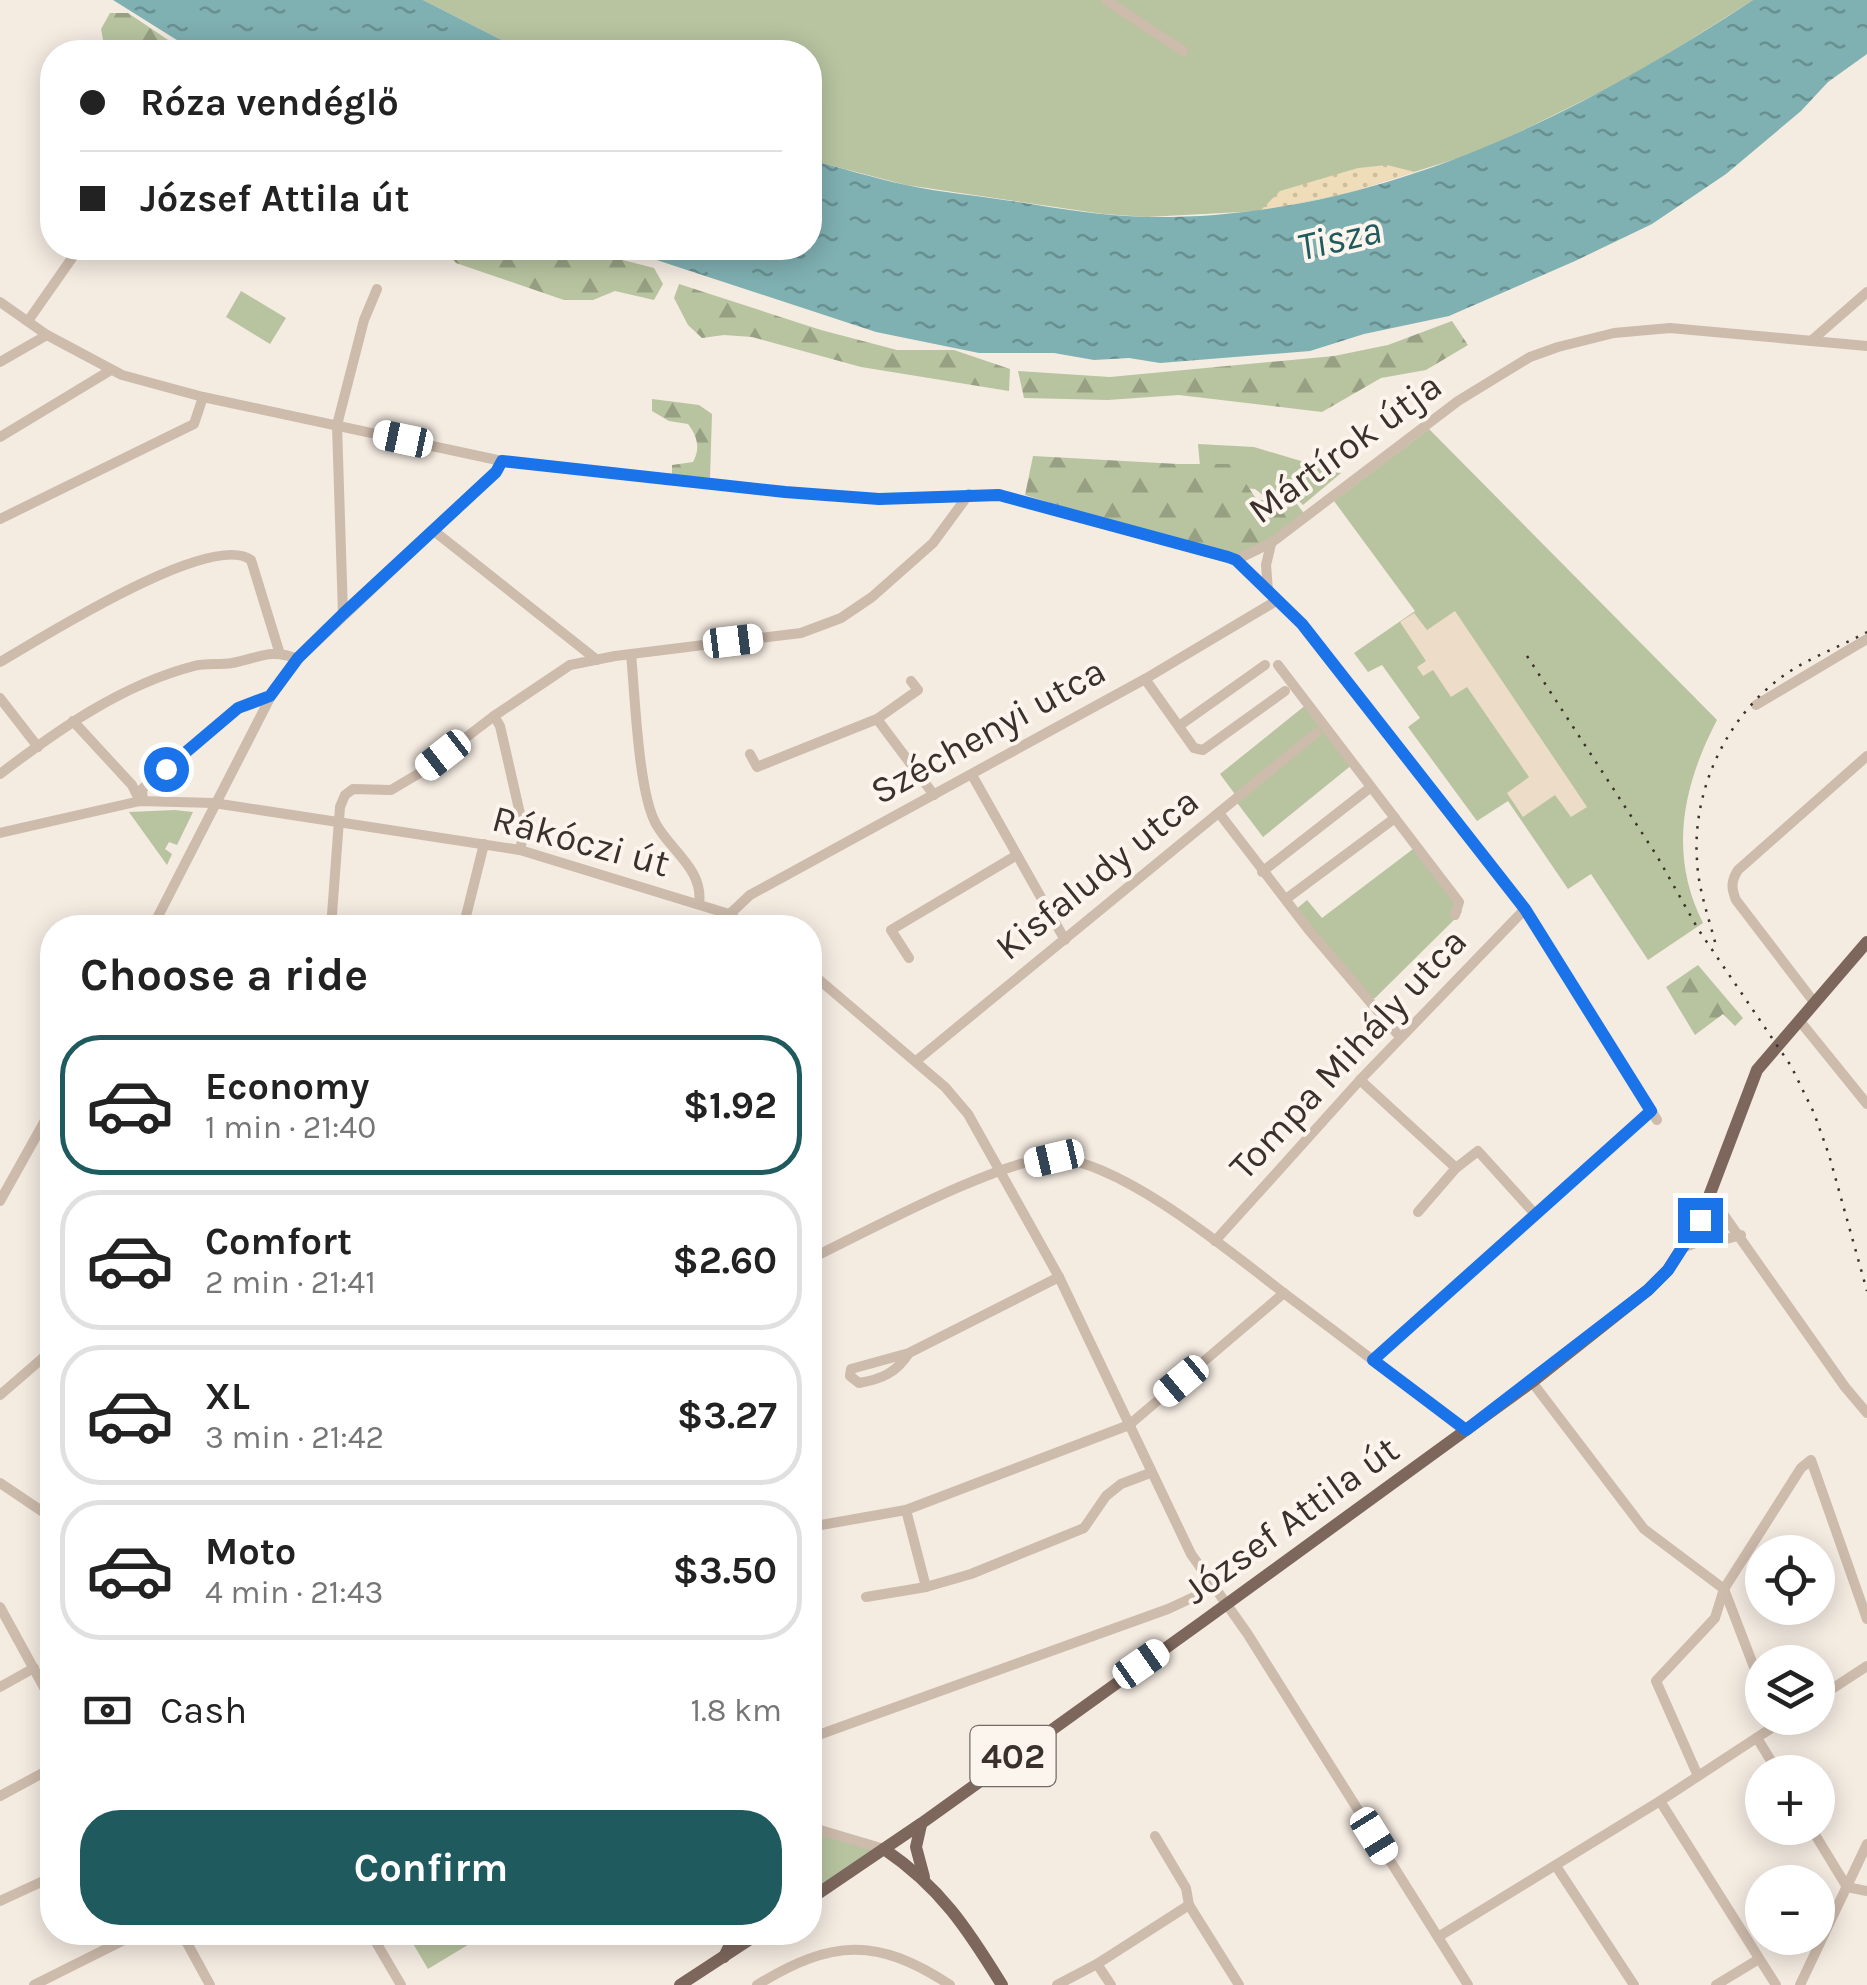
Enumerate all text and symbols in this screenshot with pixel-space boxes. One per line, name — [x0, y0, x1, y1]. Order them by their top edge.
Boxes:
text: Róza vendéglő — [140, 80, 399, 125]
text: József Attila út — [140, 176, 409, 221]
water label: Tisza — [1292, 206, 1386, 270]
street label: Mártírok útja — [1240, 363, 1450, 533]
car — [371, 418, 435, 460]
car — [701, 622, 765, 660]
street label: Széchenyi utca — [863, 648, 1113, 814]
car — [410, 725, 476, 785]
route start — [144, 747, 189, 792]
street label: Kisfaludy utca — [986, 778, 1208, 970]
street label: Rákóczi út — [487, 796, 675, 886]
street label: Tompa Mihály utca — [1220, 919, 1476, 1189]
text: Choose a ride — [80, 949, 368, 1001]
icon: car — [85, 1060, 175, 1150]
text: Economy — [205, 1064, 369, 1109]
text: $1.92 — [683, 1083, 777, 1128]
text: 1 min · 21:40 — [205, 1109, 376, 1146]
car — [1021, 1137, 1087, 1179]
route end — [1678, 1198, 1723, 1243]
icon: car — [85, 1215, 175, 1305]
text: Comfort — [205, 1219, 352, 1264]
text: $2.60 — [673, 1238, 777, 1283]
text: 2 min · 21:41 — [205, 1264, 376, 1301]
car — [1148, 1350, 1214, 1412]
icon: car — [85, 1370, 175, 1460]
text: XL — [205, 1374, 250, 1419]
text: $3.27 — [677, 1393, 777, 1438]
text: 3 min · 21:42 — [205, 1419, 384, 1456]
street label: József Attila út — [1175, 1427, 1407, 1613]
icon: car — [85, 1525, 175, 1615]
text: Moto — [205, 1529, 296, 1574]
map controls — [1745, 1535, 1835, 1955]
button: locate — [1745, 1535, 1835, 1625]
text: $3.50 — [673, 1548, 777, 1593]
text: 4 min · 21:43 — [205, 1574, 383, 1611]
car — [1108, 1635, 1174, 1693]
button: layers — [1745, 1645, 1835, 1735]
icon: cash — [80, 1683, 135, 1738]
text: Cash — [160, 1688, 247, 1733]
text: 1.8 km — [690, 1692, 782, 1729]
road number: 402 — [970, 1726, 1056, 1786]
button: + — [1745, 1755, 1835, 1845]
car — [1345, 1803, 1403, 1869]
button: Confirm — [80, 1810, 782, 1925]
button: − — [1745, 1865, 1835, 1955]

